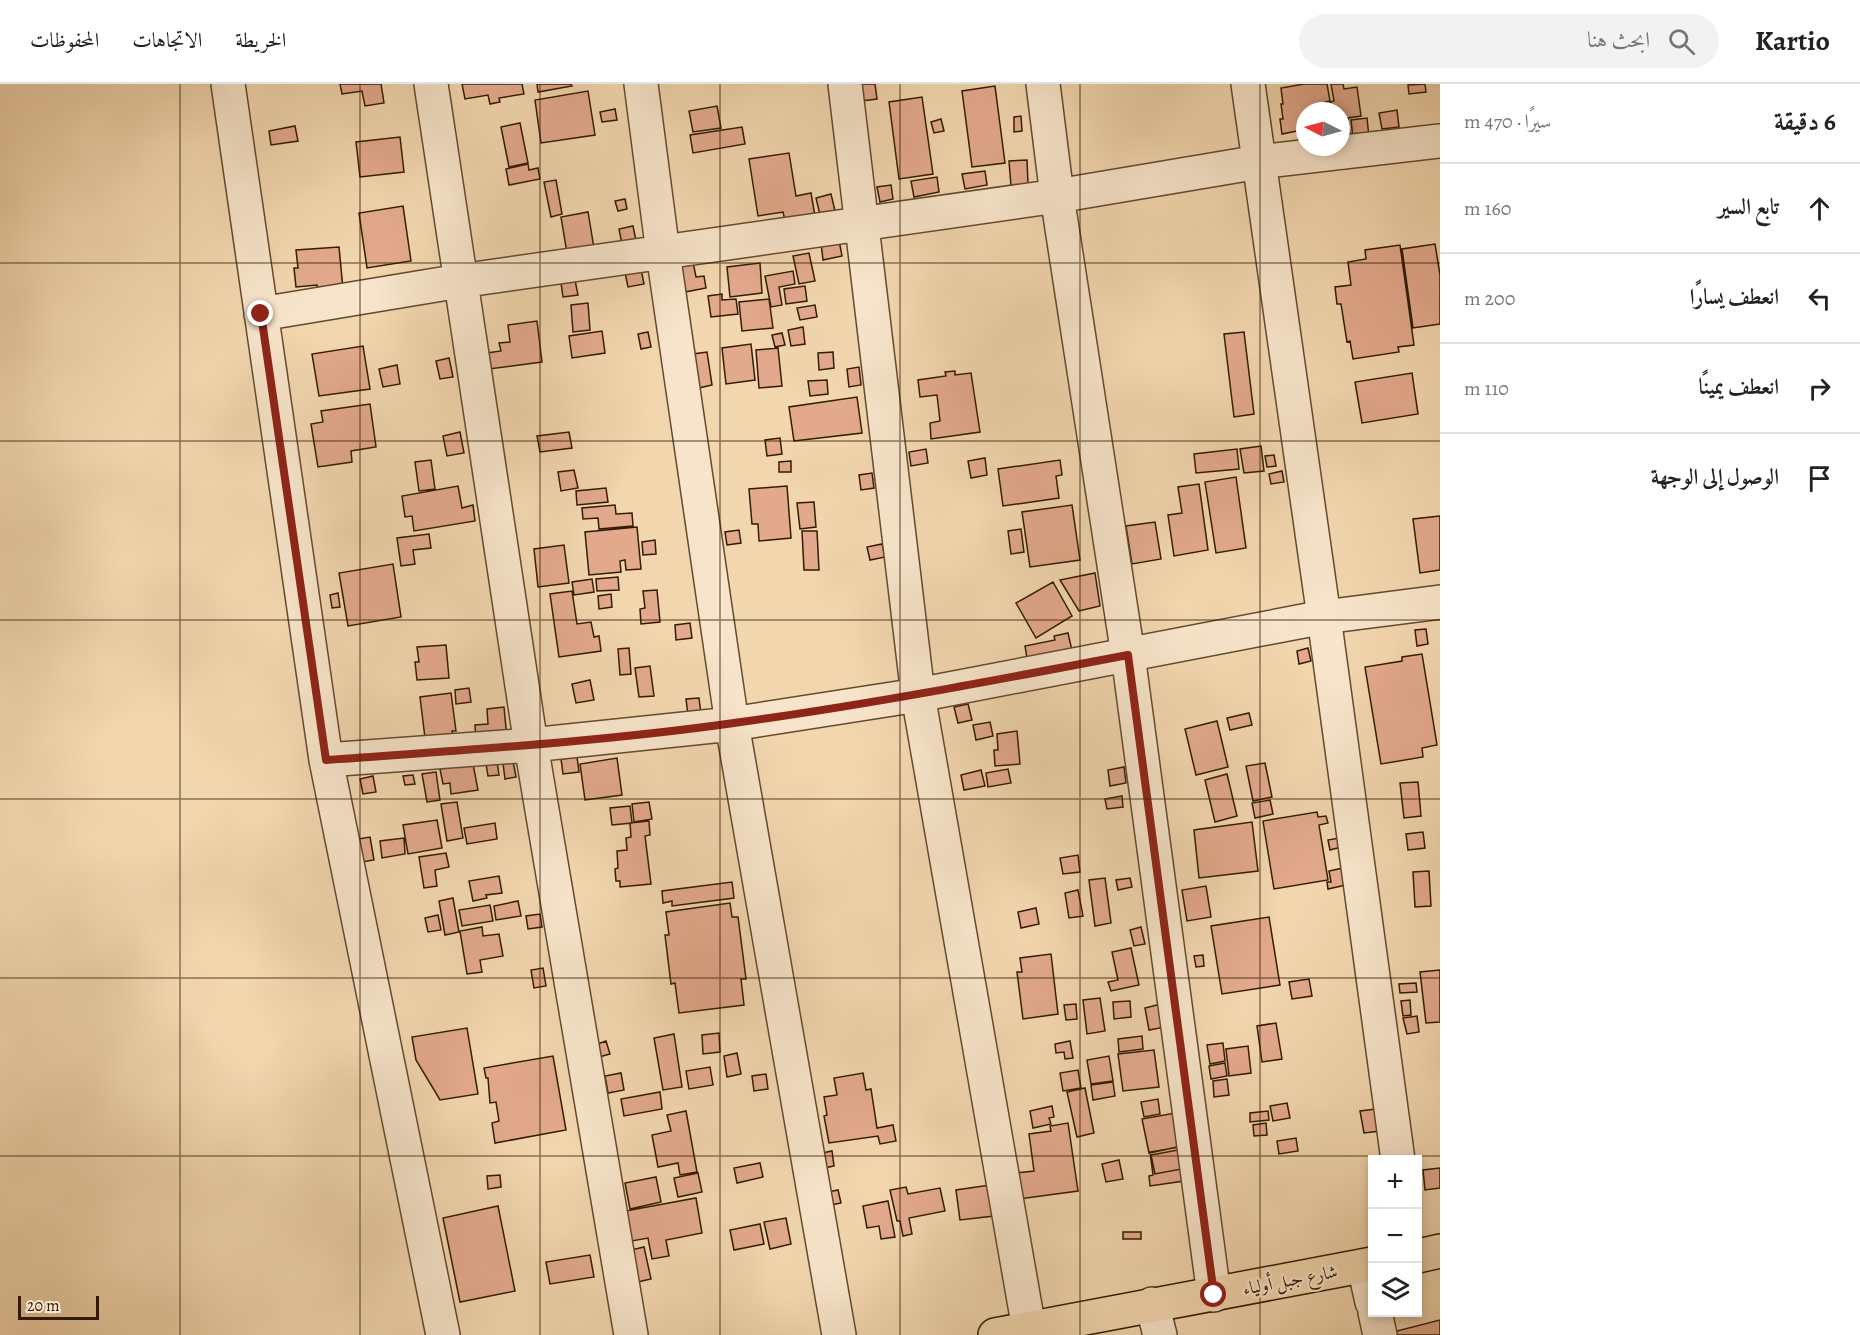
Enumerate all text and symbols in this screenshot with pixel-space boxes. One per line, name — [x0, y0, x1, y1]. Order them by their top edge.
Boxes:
search box — [1299, 14, 1719, 68]
text: Kartio — [1755, 22, 1830, 60]
text: ابحث هنا — [1587, 25, 1650, 55]
icon: search — [1665, 25, 1698, 58]
text: المحفوظات — [30, 26, 99, 54]
text: الاتجاهات — [132, 26, 202, 54]
text: الخريطة — [235, 26, 286, 54]
north arrow — [1296, 102, 1350, 156]
text: 6 دقيقة — [1774, 104, 1836, 139]
text: سيرًا · 470 m — [1464, 108, 1551, 135]
text: تابع السير — [1718, 192, 1779, 222]
icon: ahead — [1803, 192, 1836, 225]
text: 160 m — [1464, 195, 1511, 222]
text: انعطف يسارًا — [1690, 282, 1779, 312]
icon: left — [1803, 282, 1836, 315]
text: 200 m — [1464, 285, 1515, 312]
route end — [247, 300, 273, 326]
text: انعطف يمينًا — [1699, 372, 1779, 402]
icon: right — [1803, 372, 1836, 405]
text: 110 m — [1464, 375, 1509, 402]
text: الوصول إلى الوجهة — [1651, 462, 1779, 492]
icon: arrive — [1803, 462, 1836, 495]
map controls — [1368, 1155, 1422, 1317]
button: + — [1368, 1155, 1422, 1209]
button: − — [1368, 1209, 1422, 1263]
street label: شارع جبل أولياء — [1240, 1258, 1340, 1304]
button: layers — [1368, 1263, 1422, 1317]
route start — [1200, 1281, 1226, 1307]
scale bar — [18, 1293, 99, 1320]
text: 20 m — [27, 1295, 60, 1317]

